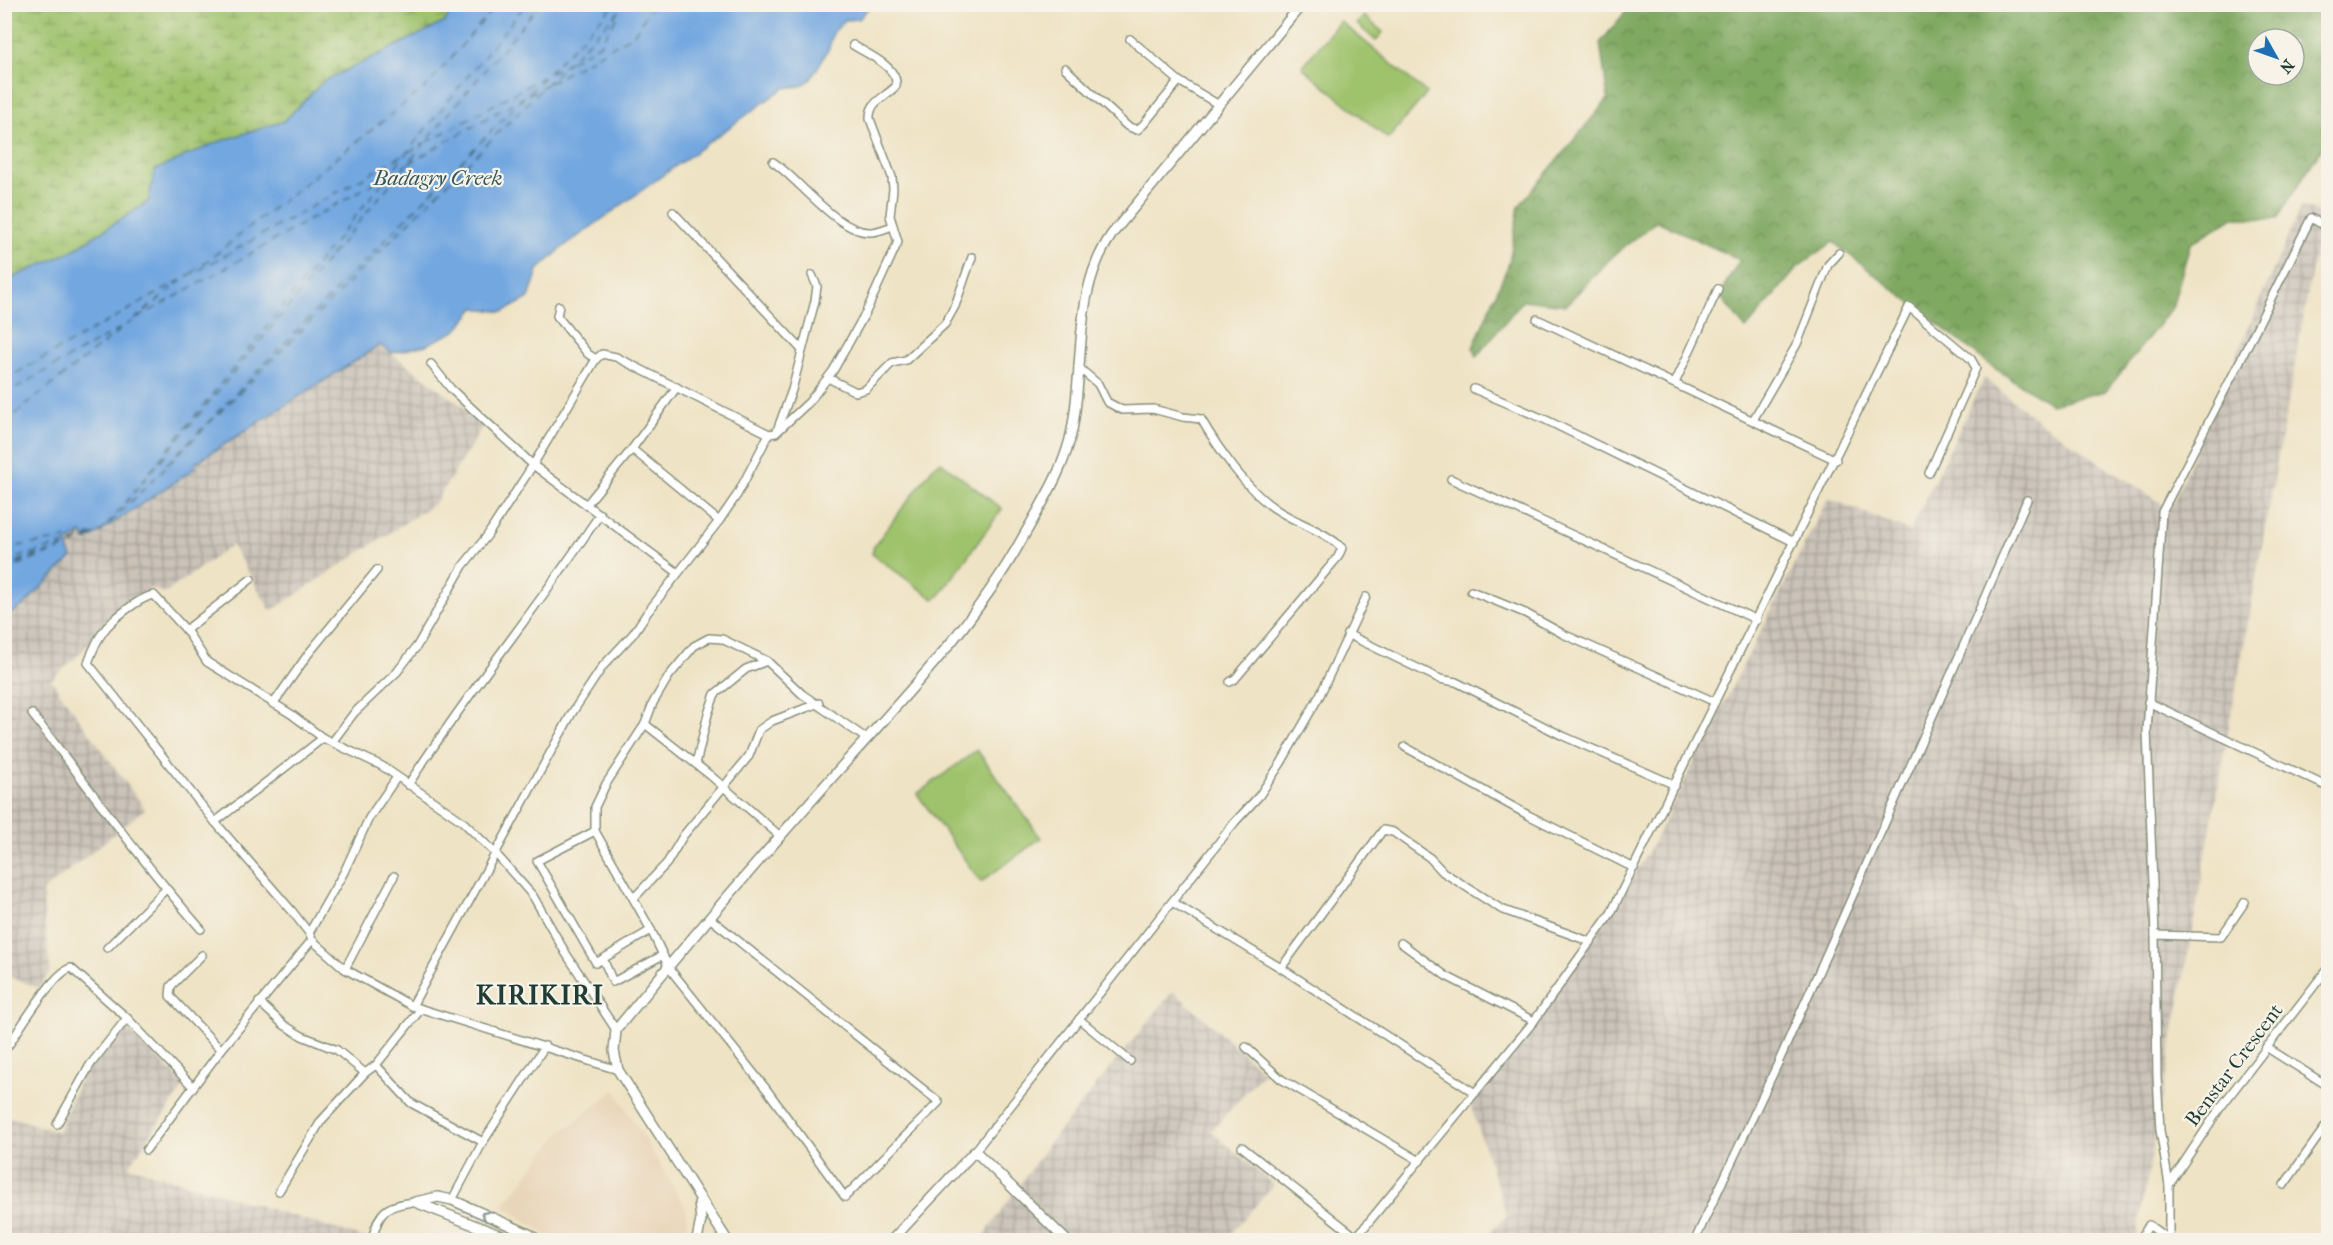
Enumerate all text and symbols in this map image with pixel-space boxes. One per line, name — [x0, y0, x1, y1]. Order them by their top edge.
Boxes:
north arrow — [2246, 27, 2306, 87]
text: N — [2275, 56, 2298, 78]
water label: Badagry Creek — [373, 166, 502, 190]
district label: KIRIKIRI — [476, 980, 604, 1011]
street label: Benstar Crescent — [2180, 999, 2288, 1131]
one-way arrow — [481, 1210, 492, 1222]

